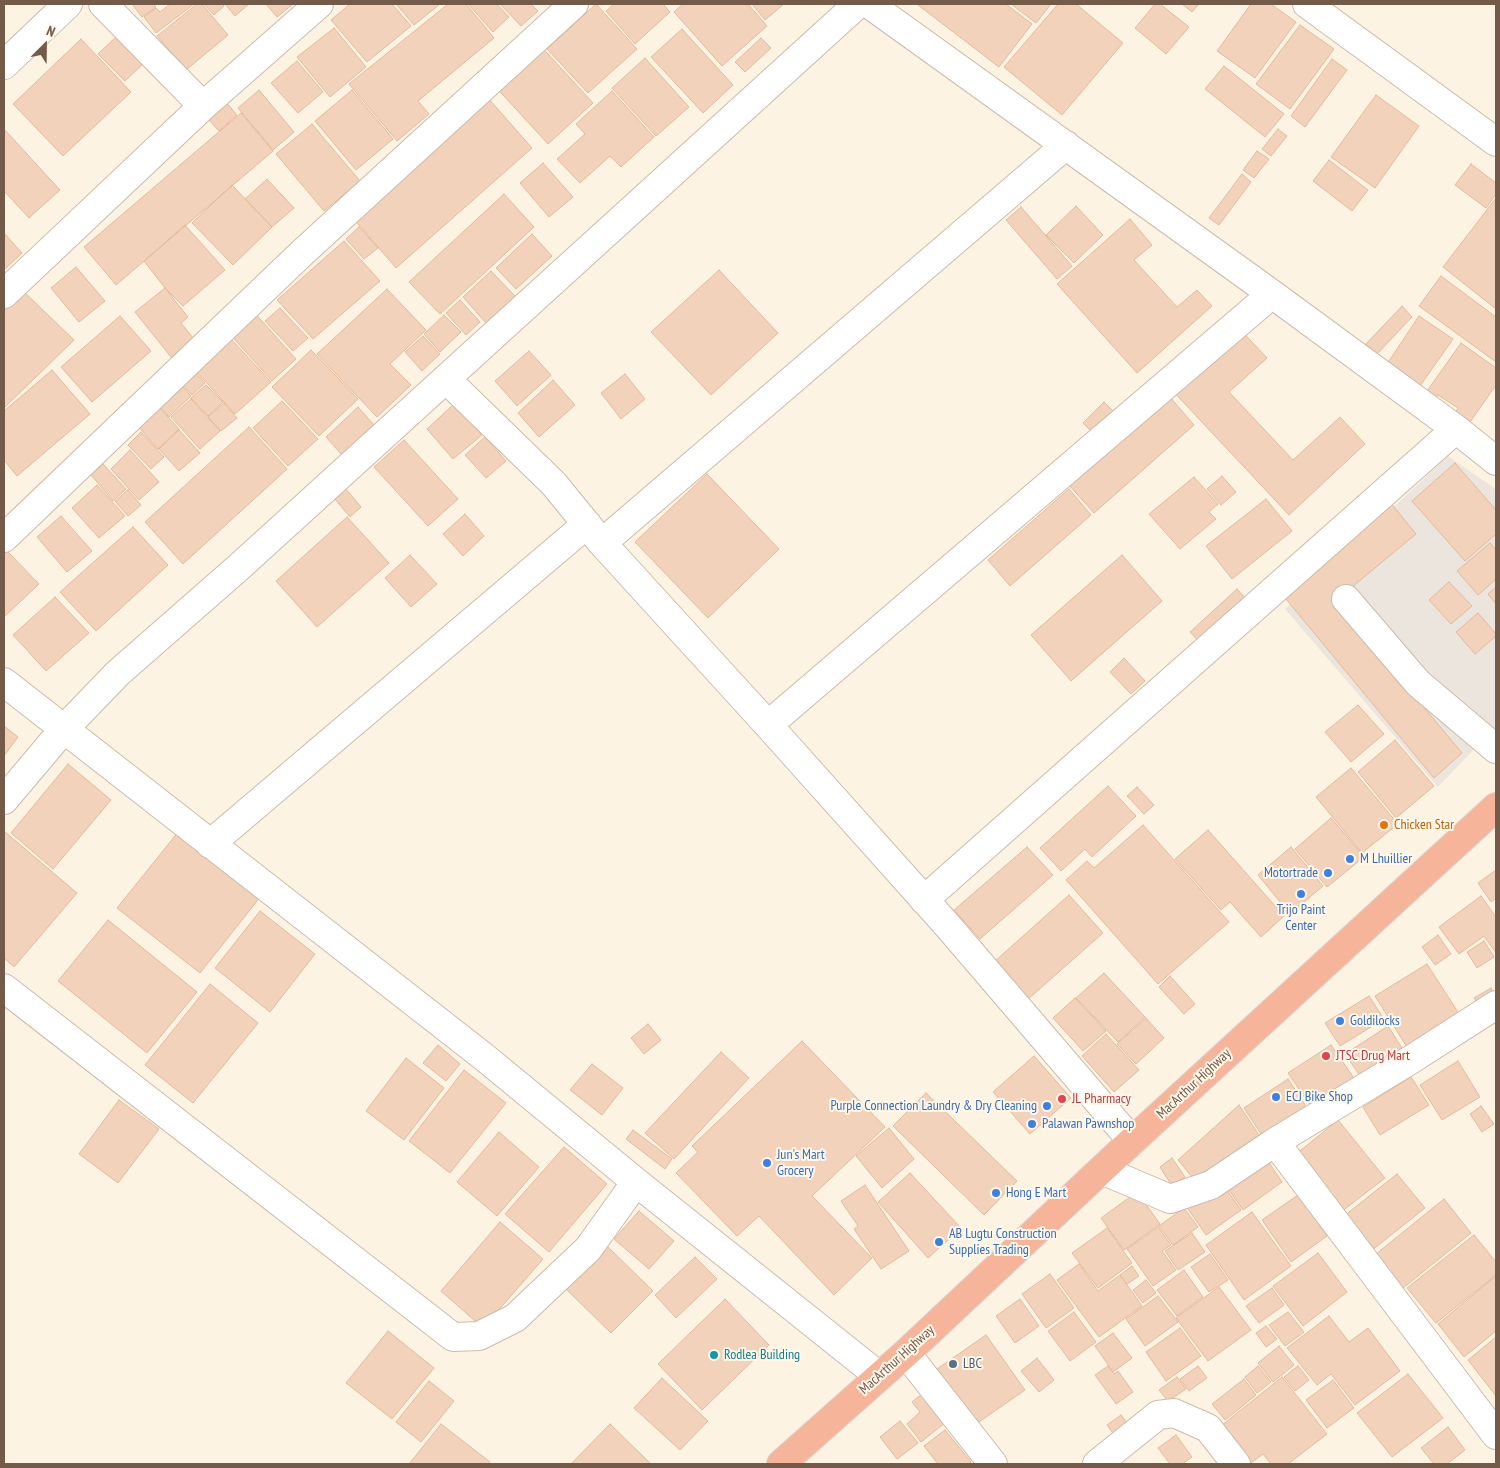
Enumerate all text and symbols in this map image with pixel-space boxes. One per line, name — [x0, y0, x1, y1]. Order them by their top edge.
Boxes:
north arrow — [20, 20, 70, 70]
text: N — [44, 21, 58, 41]
place label: Chicken Star — [1394, 817, 1454, 833]
marker: Chicken Star — [1378, 819, 1390, 831]
place label: M Lhuillier — [1360, 851, 1412, 867]
marker: M Lhuillier — [1344, 853, 1356, 865]
place label: Motortrade — [1264, 865, 1318, 881]
marker: Motortrade — [1322, 867, 1334, 879]
marker: Trijo Paint Center — [1295, 888, 1307, 900]
place label: Trijo Paint Center — [1277, 902, 1325, 934]
place label: Goldilocks — [1350, 1013, 1400, 1029]
marker: Goldilocks — [1334, 1015, 1346, 1027]
street label: MacArthur Highway — [1154, 1045, 1234, 1123]
place label: JTSC Drug Mart — [1336, 1048, 1410, 1064]
marker: JTSC Drug Mart — [1320, 1050, 1332, 1062]
place label: ECJ Bike Shop — [1286, 1089, 1353, 1105]
place label: JL Pharmacy — [1072, 1091, 1131, 1107]
marker: ECJ Bike Shop — [1270, 1091, 1282, 1103]
marker: JL Pharmacy — [1056, 1093, 1068, 1105]
place label: Purple Connection Laundry & Dry Cleaning — [830, 1098, 1037, 1114]
marker: Purple Connection Laundry & Dry Cleaning — [1041, 1100, 1053, 1112]
place label: Palawan Pawnshop — [1042, 1116, 1134, 1132]
marker: Palawan Pawnshop — [1026, 1118, 1038, 1130]
place label: Jun's Mart Grocery — [777, 1147, 825, 1180]
marker: Jun's Mart Grocery — [761, 1157, 773, 1169]
place label: Hong E Mart — [1006, 1185, 1066, 1201]
marker: Hong E Mart — [990, 1187, 1002, 1199]
place label: AB Lugtu Construction Supplies Trading — [949, 1226, 1057, 1258]
marker: AB Lugtu Construction Supplies Trading — [933, 1236, 945, 1248]
street label: MacArthur Highway — [856, 1322, 938, 1398]
place label: Rodlea Building — [724, 1347, 800, 1363]
marker: Rodlea Building — [708, 1349, 720, 1361]
place label: LBC — [963, 1356, 982, 1372]
marker: LBC — [947, 1358, 959, 1370]

